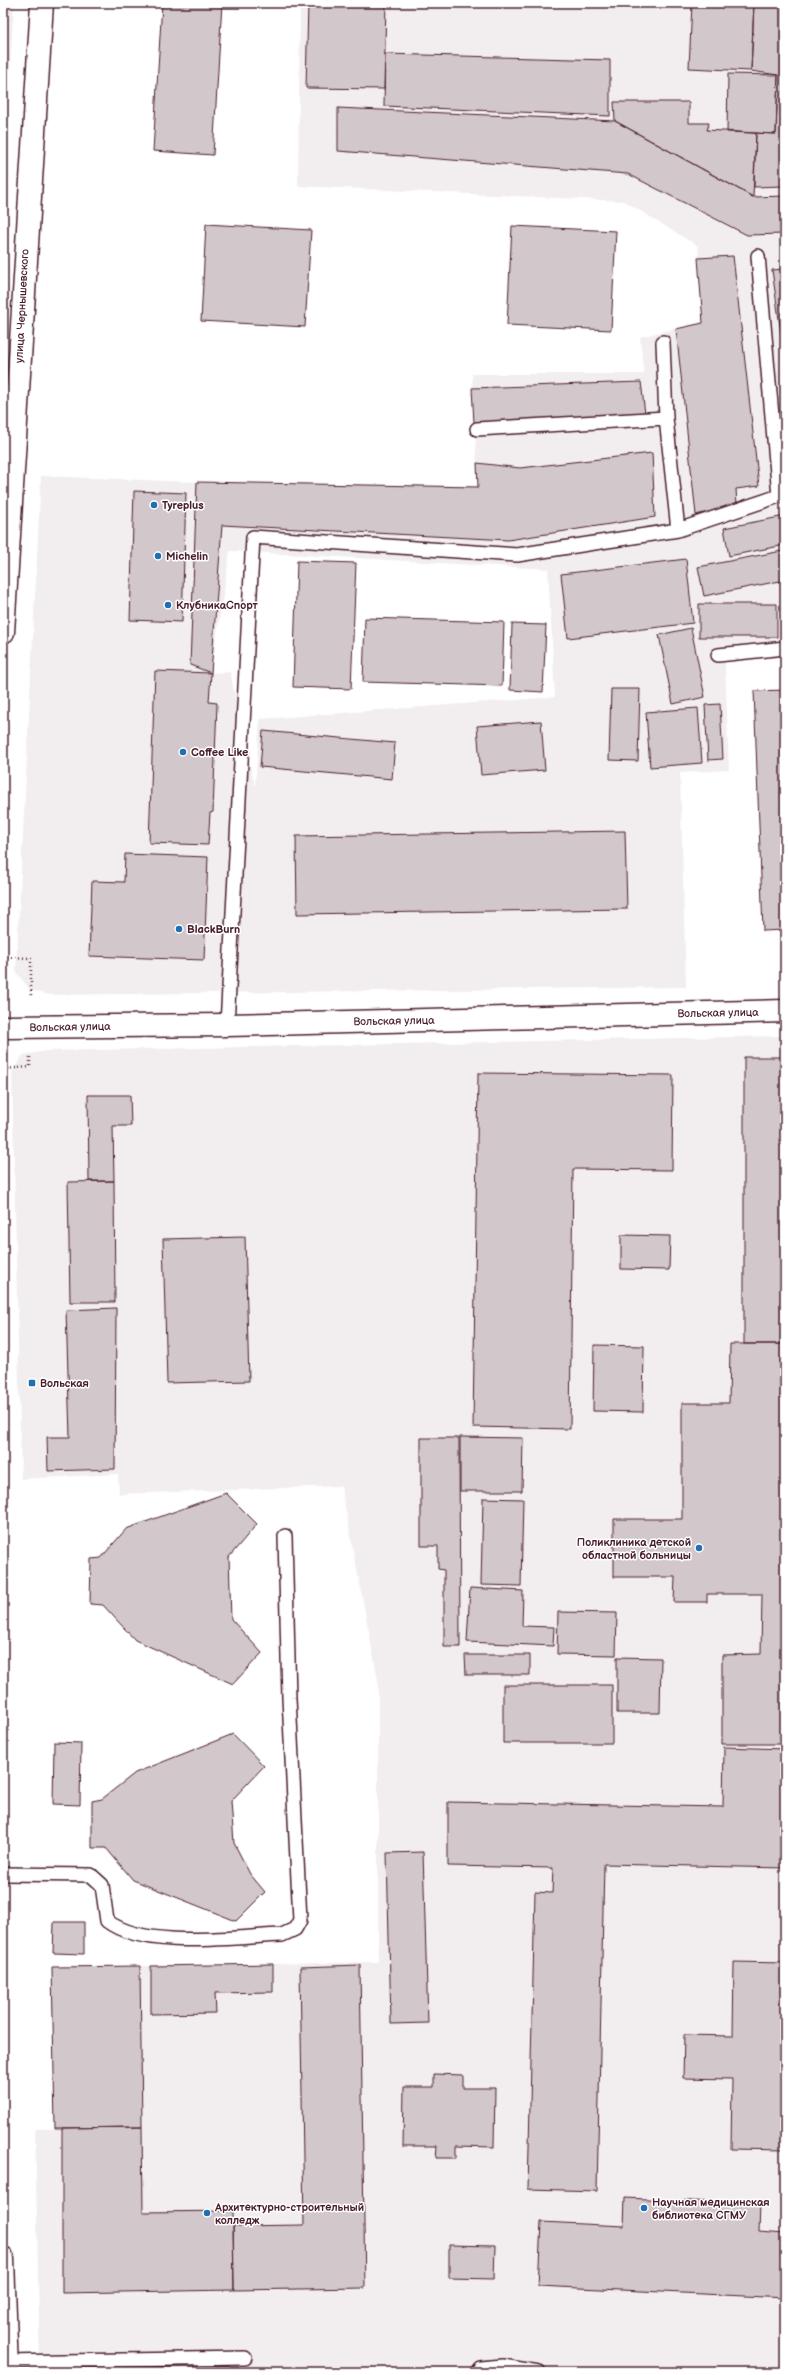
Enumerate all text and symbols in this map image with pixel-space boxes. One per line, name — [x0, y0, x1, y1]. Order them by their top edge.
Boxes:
street label: улица Чернышевского — [13, 248, 31, 363]
place label: Tyreplus — [162, 499, 204, 512]
marker: Tyreplus — [149, 500, 159, 510]
place label: Michelin — [166, 550, 208, 563]
marker: Michelin — [153, 551, 163, 561]
place label: КлубникаСпорт — [176, 599, 258, 612]
marker: КлубникаСпорт — [163, 600, 173, 610]
place label: Coffee Like — [191, 746, 248, 759]
marker: Coffee Like — [178, 747, 188, 757]
place label: BlackBurn — [187, 923, 240, 936]
marker: BlackBurn — [174, 924, 184, 934]
street label: Вольская улица — [677, 1006, 759, 1020]
street label: Вольская улица — [353, 1014, 435, 1028]
street label: Вольская улица — [29, 1020, 111, 1034]
place label: Вольская — [40, 1377, 89, 1390]
marker: Вольская — [27, 1378, 37, 1388]
place label: Поликлиника детской областной больницы — [577, 1536, 691, 1562]
marker: Поликлиника детской областной больницы — [694, 1543, 704, 1553]
place label: Научная медицинская библиотека СГМУ — [652, 2196, 770, 2222]
place label: Архитектурно-строительный колледж — [214, 2201, 364, 2227]
marker: Научная медицинская библиотека СГМУ — [639, 2203, 649, 2213]
marker: Архитектурно-строительный колледж — [202, 2208, 212, 2218]

